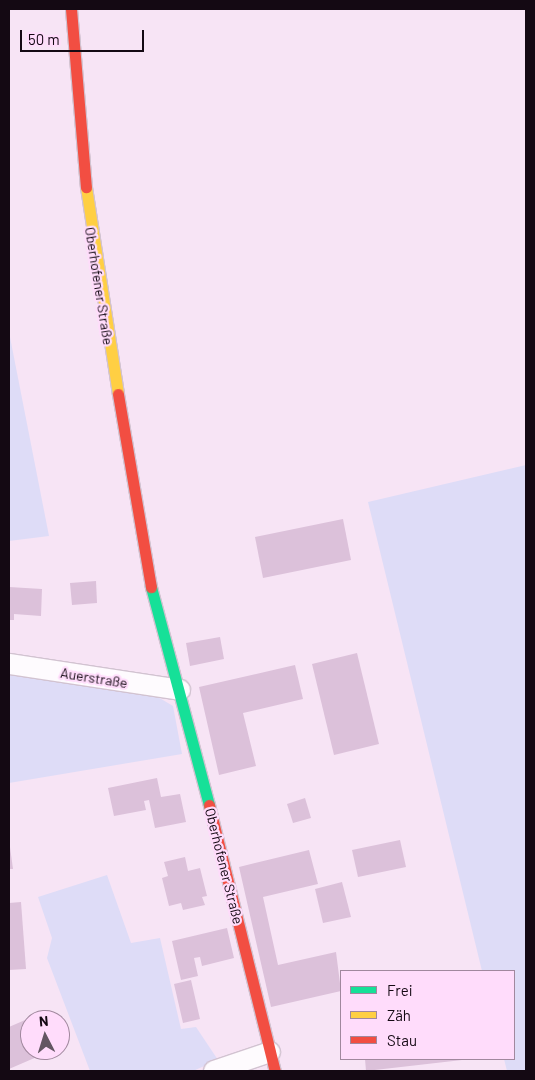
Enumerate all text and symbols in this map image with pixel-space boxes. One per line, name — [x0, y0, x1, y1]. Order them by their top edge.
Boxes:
scale bar — [22, 20, 146, 52]
text: 50 m — [28, 30, 60, 48]
street label: Oberhofener Straße — [81, 226, 117, 346]
street label: Auerstraße — [59, 664, 129, 692]
street label: Oberhofener Straße — [201, 806, 247, 926]
legend — [340, 970, 515, 1060]
text: Frei — [387, 981, 413, 999]
text: Zäh — [387, 1006, 411, 1024]
north arrow — [20, 1010, 70, 1060]
text: N — [38, 1012, 49, 1029]
text: Stau — [387, 1031, 417, 1049]

